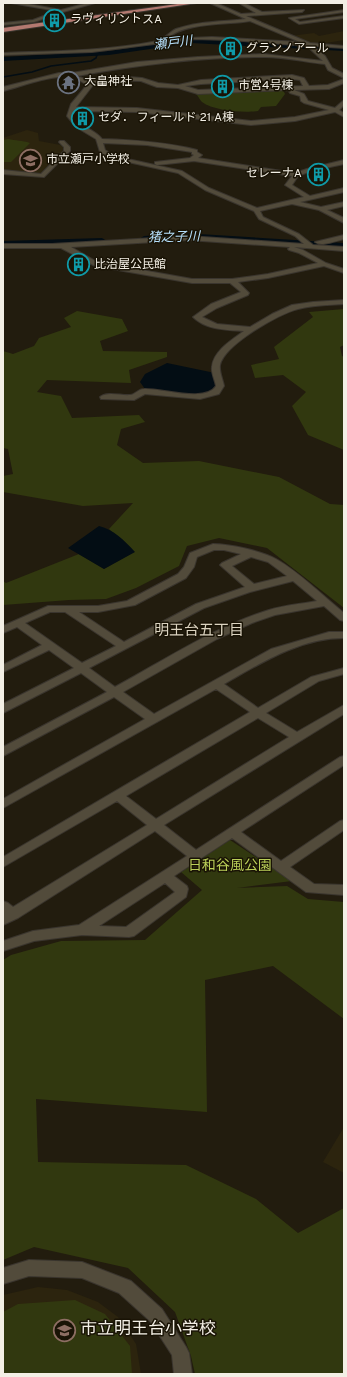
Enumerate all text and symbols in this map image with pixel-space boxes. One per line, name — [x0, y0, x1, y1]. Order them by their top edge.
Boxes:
building icon: ラヴィリントスA — [41, 7, 67, 33]
place label: ラヴィリントスA — [70, 12, 162, 28]
water label: 瀬戸川 — [153, 33, 195, 54]
building icon: グランノアール — [218, 36, 244, 62]
place label: グランノアール — [246, 41, 329, 57]
temple icon: 大畠神社 — [55, 69, 81, 95]
building icon: 市営4号棟 — [210, 73, 236, 99]
place label: 大畠神社 — [84, 74, 132, 90]
place label: 市営4号棟 — [238, 78, 293, 94]
building icon: セダ． フィールド 21 A棟 — [70, 105, 96, 131]
place label: セダ． フィールド 21 A棟 — [98, 110, 234, 126]
school or university icon: 市立瀬戸小学校 — [17, 147, 43, 173]
place label: 市立瀬戸小学校 — [46, 152, 130, 168]
building icon: セレーナA — [305, 161, 331, 187]
place label: セレーナA — [246, 166, 302, 182]
water label: 猪之子川 — [148, 230, 202, 246]
building icon: 比治屋公民館 — [66, 252, 92, 278]
place label: 比治屋公民館 — [94, 257, 166, 273]
district label: 明王台五丁目 — [154, 622, 244, 641]
park label: 日和谷風公園 — [188, 858, 272, 875]
school or university icon: 市立明王台小学校 — [52, 1317, 78, 1343]
place label: 市立明王台小学校 — [80, 1319, 216, 1341]

